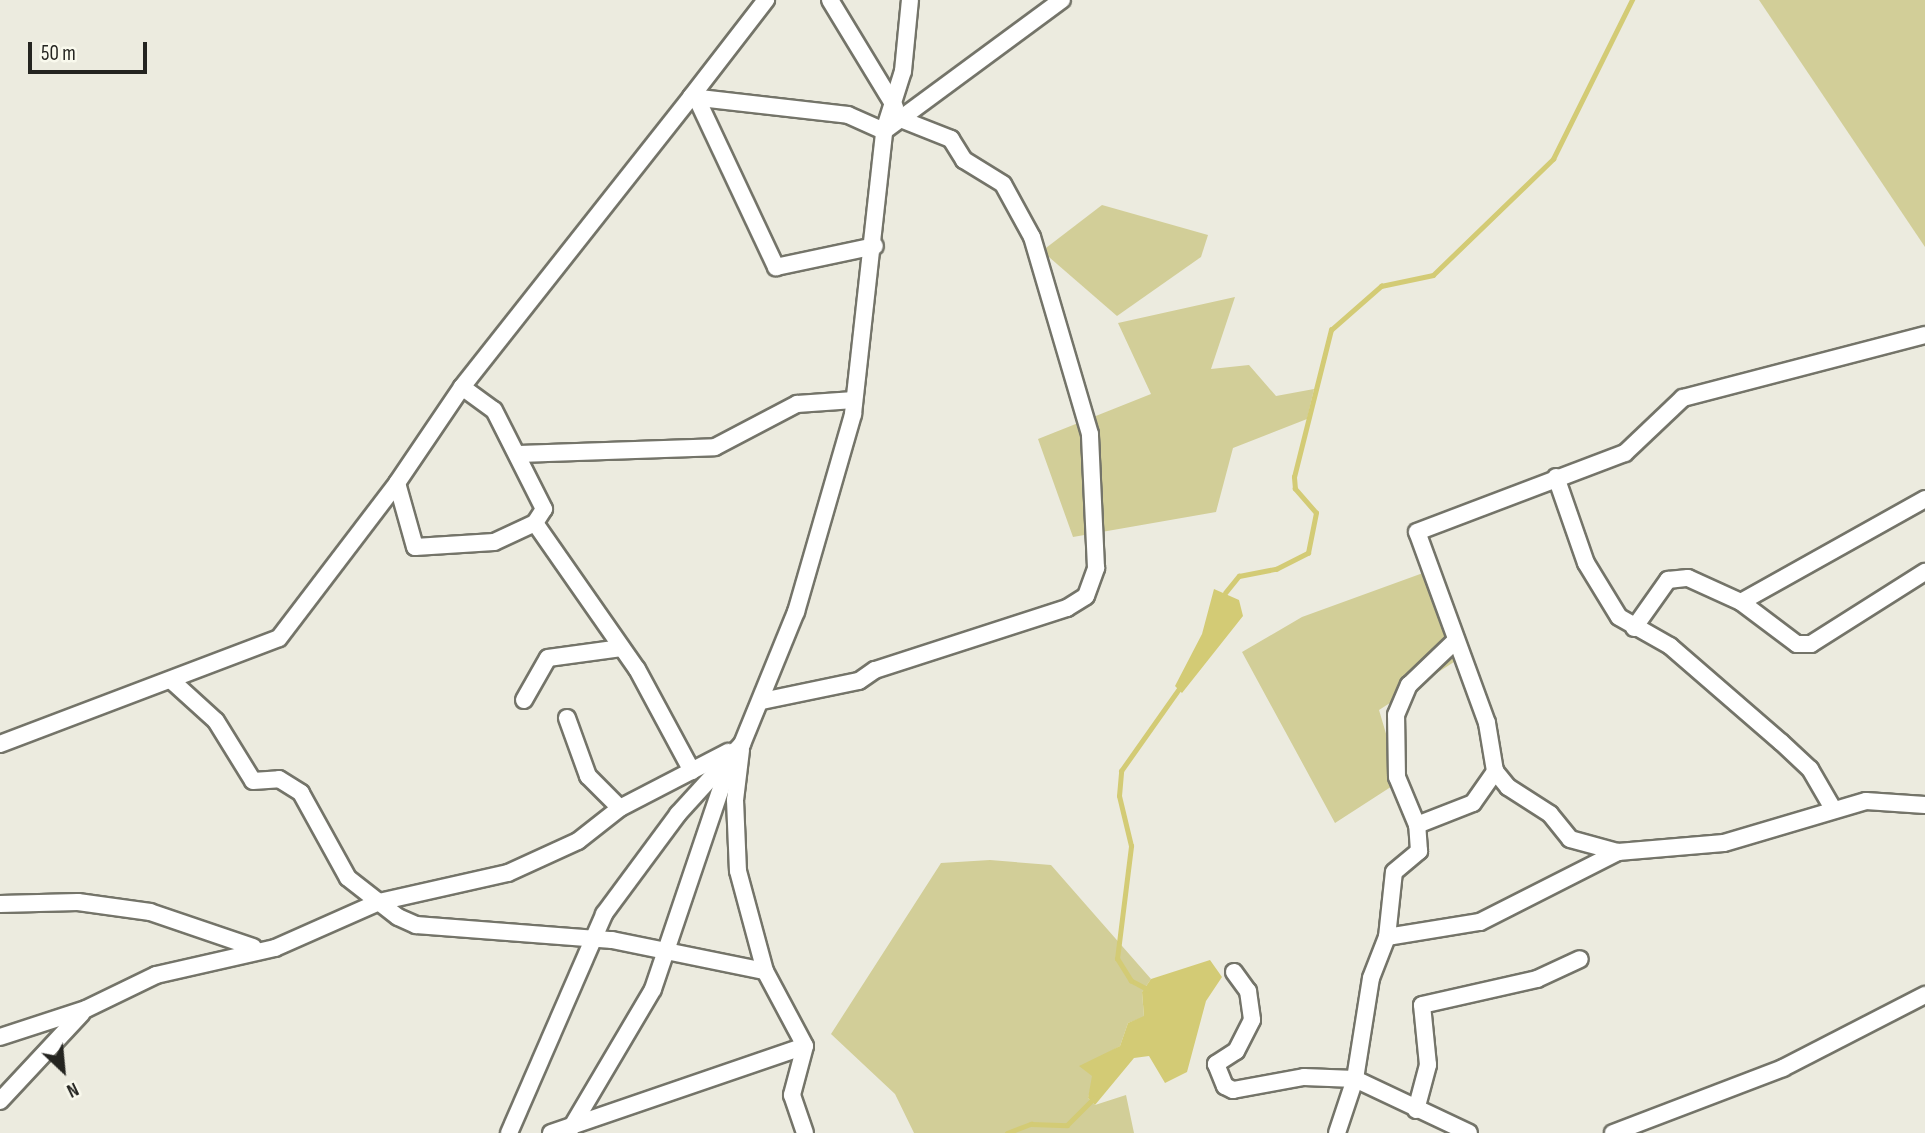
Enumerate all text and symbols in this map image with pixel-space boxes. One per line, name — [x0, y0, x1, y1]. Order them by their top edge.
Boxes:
scale bar — [32, 28, 150, 72]
text: 50 m — [41, 41, 76, 66]
north arrow — [28, 1035, 98, 1105]
text: N — [63, 1077, 82, 1102]

